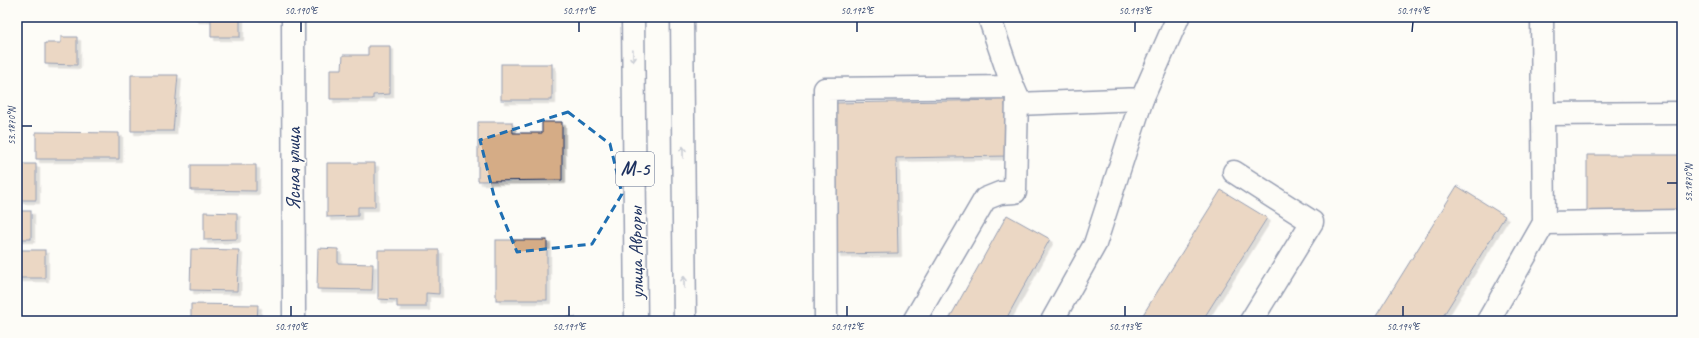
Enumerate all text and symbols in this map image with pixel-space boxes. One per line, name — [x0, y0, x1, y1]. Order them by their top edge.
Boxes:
text: 50.190°E — [285, 4, 319, 17]
text: 50.191°E — [563, 4, 597, 17]
text: 50.192°E — [841, 4, 875, 17]
text: 50.193°E — [1119, 4, 1153, 17]
text: 50.194°E — [1397, 4, 1431, 17]
one-way arrow — [629, 49, 637, 62]
text: 53.1870°N — [5, 105, 18, 145]
street label: Ясная улица — [281, 126, 306, 210]
one-way arrow — [679, 146, 687, 159]
road number: М-5 — [616, 152, 654, 186]
text: 53.1870°N — [1682, 162, 1695, 202]
street label: улица Авроры — [623, 205, 649, 300]
one-way arrow — [680, 276, 688, 289]
text: 50.190°E — [275, 320, 309, 333]
text: 50.191°E — [553, 320, 587, 333]
text: 50.192°E — [831, 320, 865, 333]
text: 50.193°E — [1109, 320, 1143, 333]
text: 50.194°E — [1387, 320, 1421, 333]

